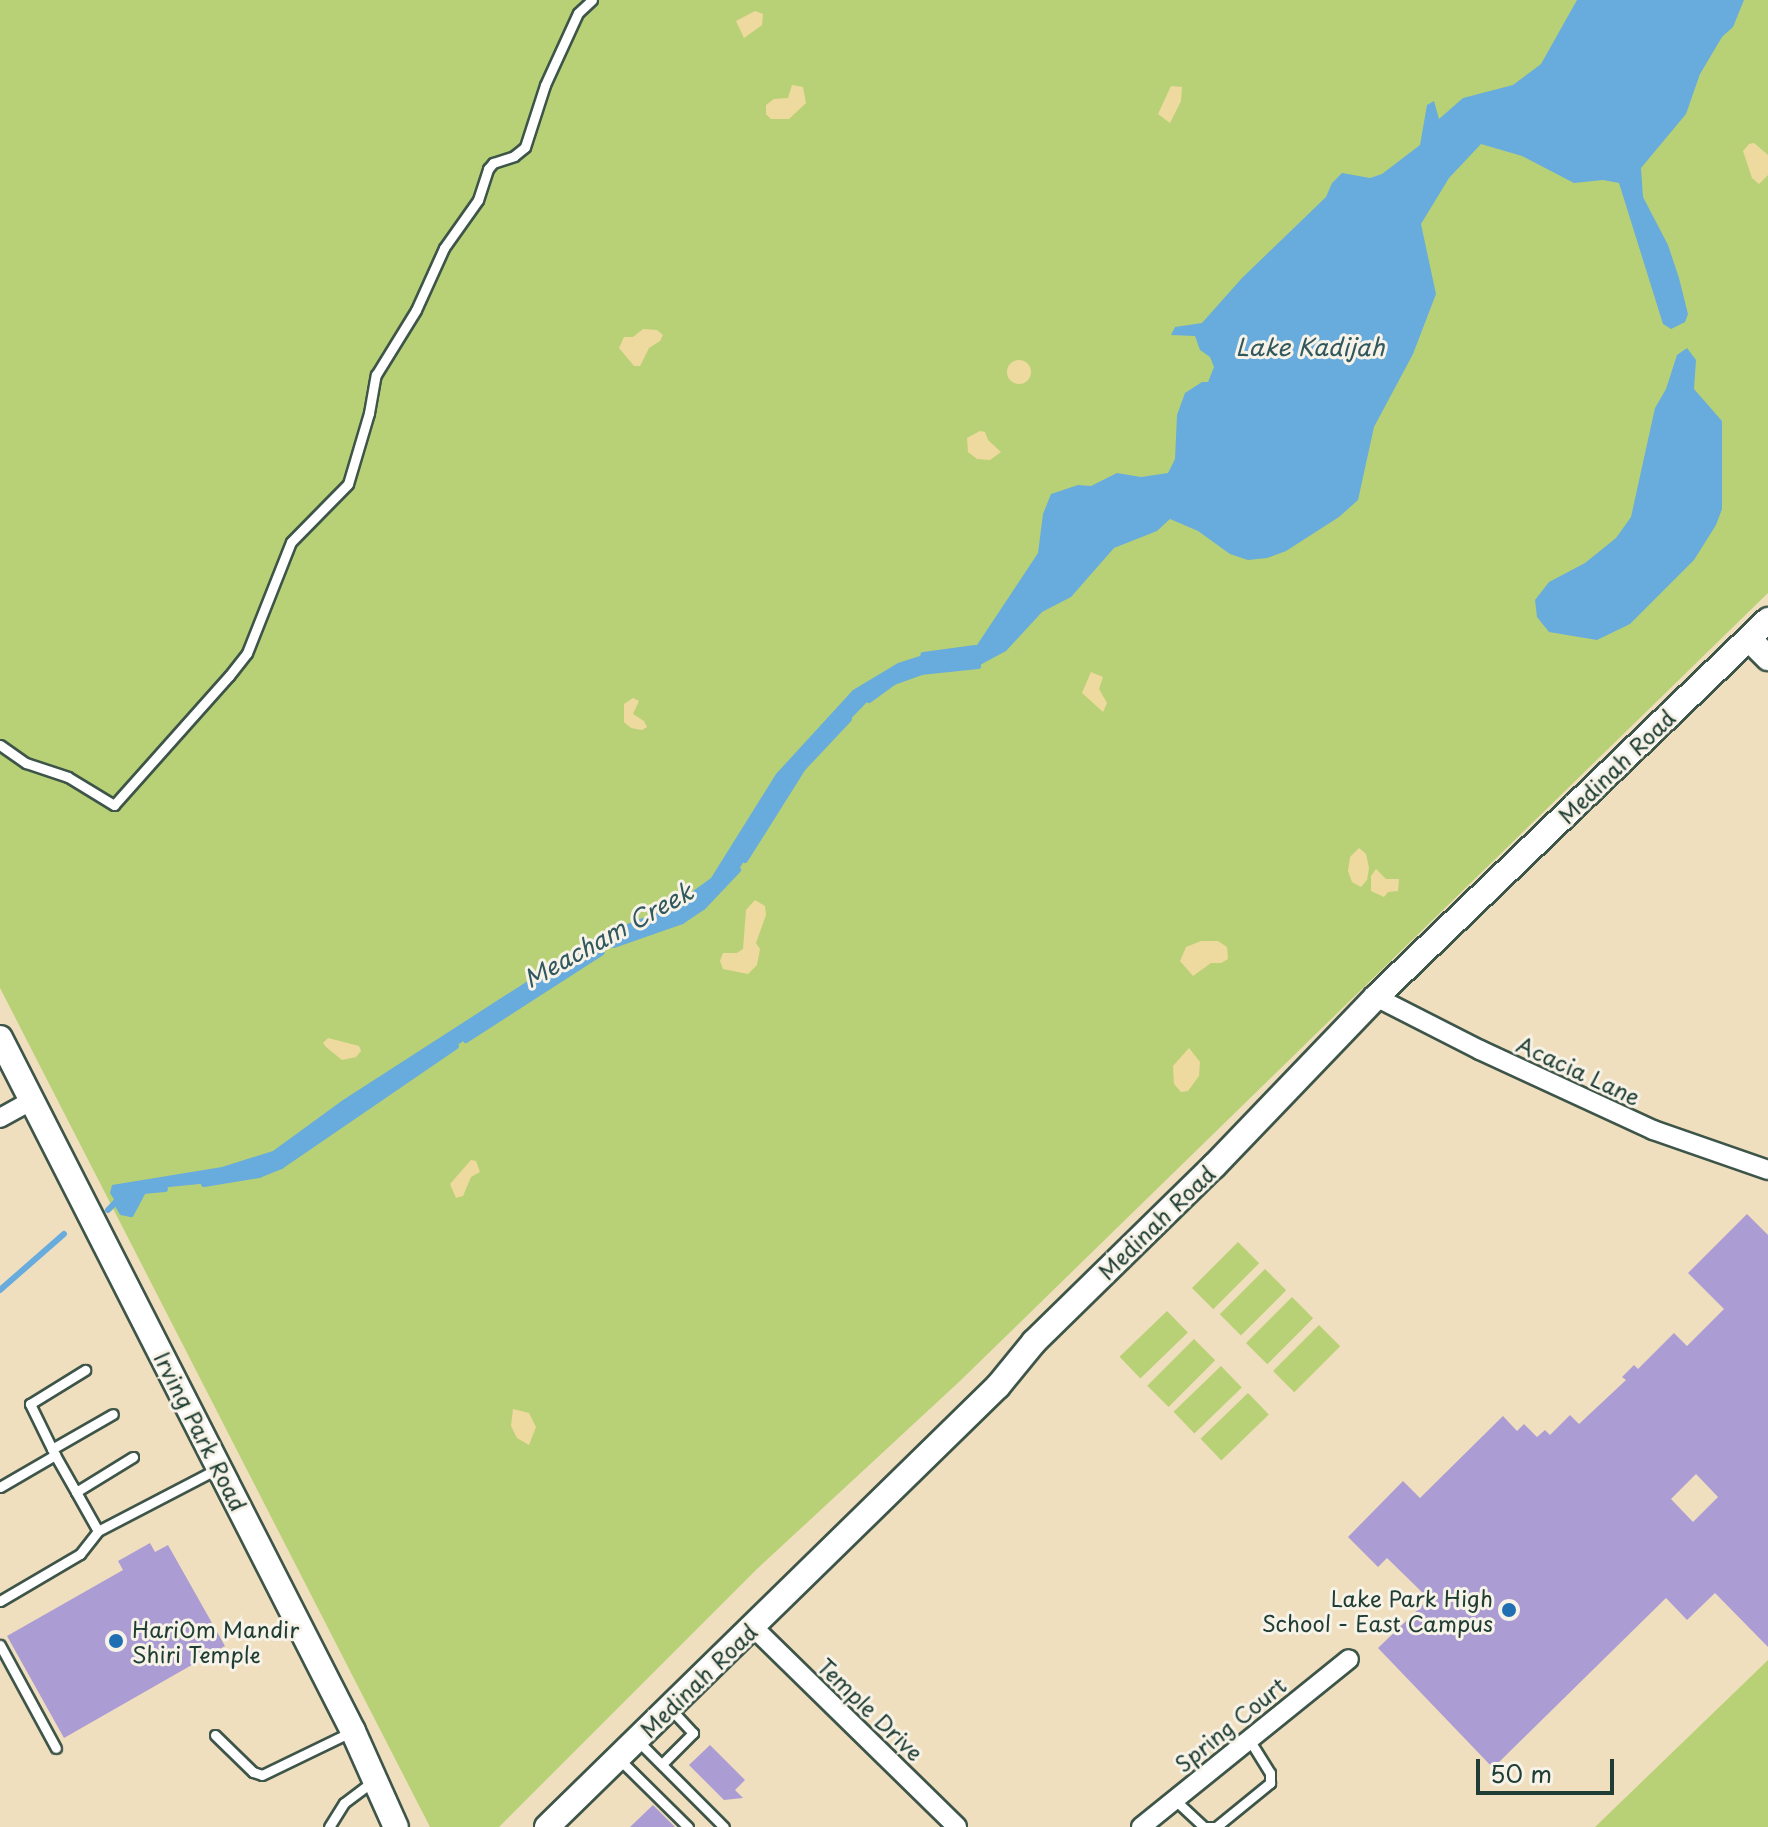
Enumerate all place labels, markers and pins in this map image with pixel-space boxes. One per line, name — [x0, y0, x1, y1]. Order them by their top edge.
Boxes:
place label: Lake Park High School - East Campus — [1260, 1584, 1493, 1636]
marker: Lake Park High School - East Campus — [1500, 1601, 1518, 1619]
place label: HariOm Mandir Shiri Temple — [132, 1615, 301, 1666]
marker: HariOm Mandir Shiri Temple — [107, 1632, 125, 1650]

